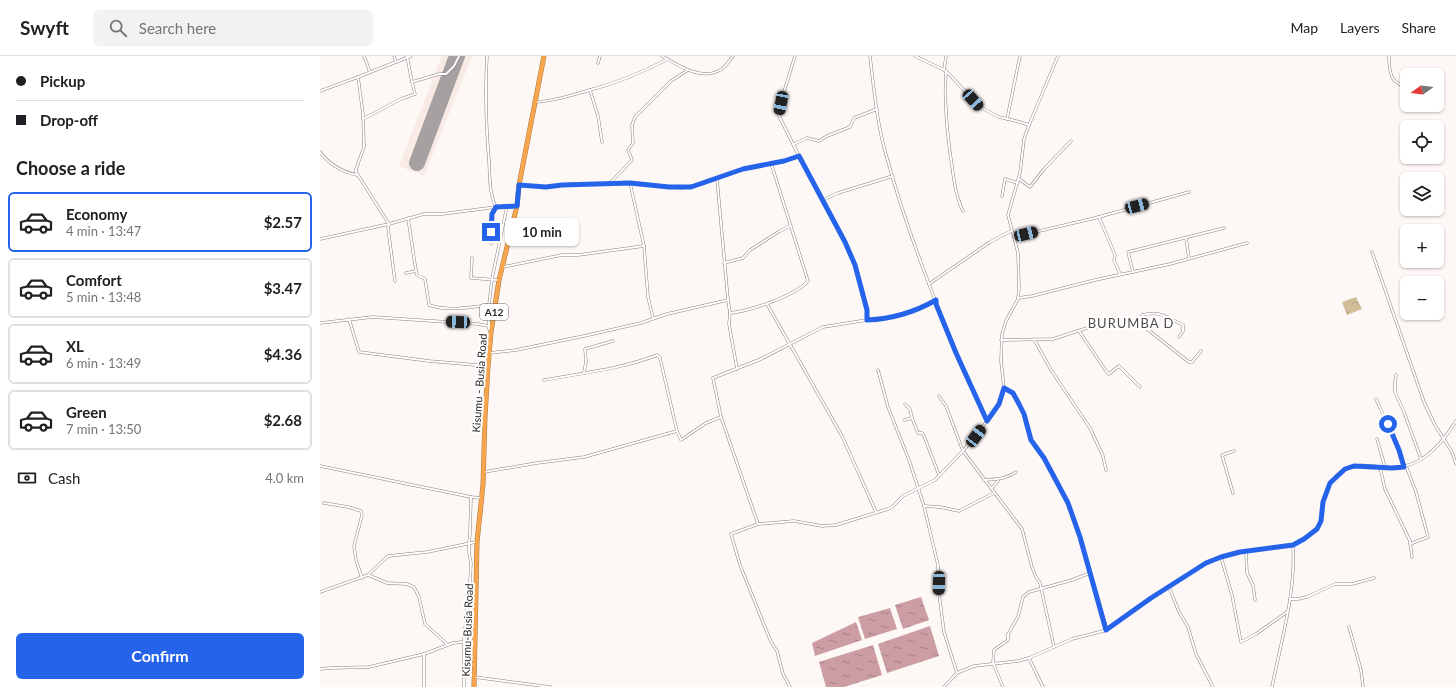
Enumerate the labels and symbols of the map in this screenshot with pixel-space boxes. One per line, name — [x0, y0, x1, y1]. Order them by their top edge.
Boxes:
north arrow — [1400, 68, 1444, 112]
car — [961, 87, 985, 113]
car — [773, 90, 789, 116]
car — [1124, 197, 1150, 215]
callout: 10 min — [505, 218, 579, 246]
route end — [482, 223, 500, 241]
car — [1013, 225, 1039, 243]
road number: A12 — [480, 304, 508, 320]
district label: BURUMBA D — [1088, 315, 1174, 331]
car — [446, 316, 470, 328]
street label: Kisumu - Busia Road — [469, 333, 489, 433]
route start — [1379, 415, 1397, 433]
car — [964, 423, 988, 449]
car — [933, 571, 945, 595]
street label: Kisumu-Busia Road — [459, 583, 475, 677]

